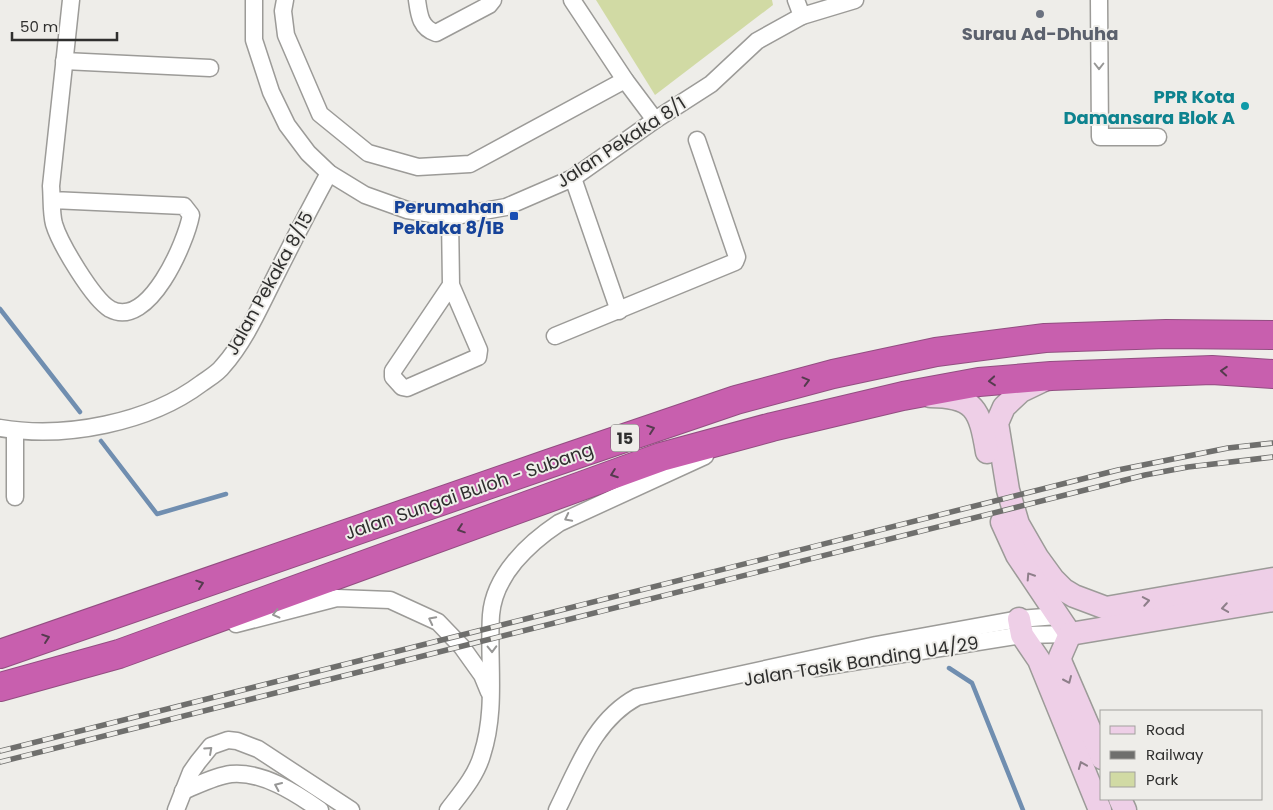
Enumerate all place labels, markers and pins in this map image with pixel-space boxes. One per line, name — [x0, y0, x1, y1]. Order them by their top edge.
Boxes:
marker: Surau Ad-Dhuha — [1034, 8, 1046, 20]
place label: Surau Ad-Dhuha — [962, 21, 1118, 46]
place label: PPR Kota Damansara Blok A — [1063, 84, 1235, 130]
marker: PPR Kota Damansara Blok A — [1239, 100, 1251, 112]
place label: Perumahan Pekaka 8/1B — [393, 194, 504, 240]
marker: Perumahan Pekaka 8/1B — [508, 210, 520, 222]

